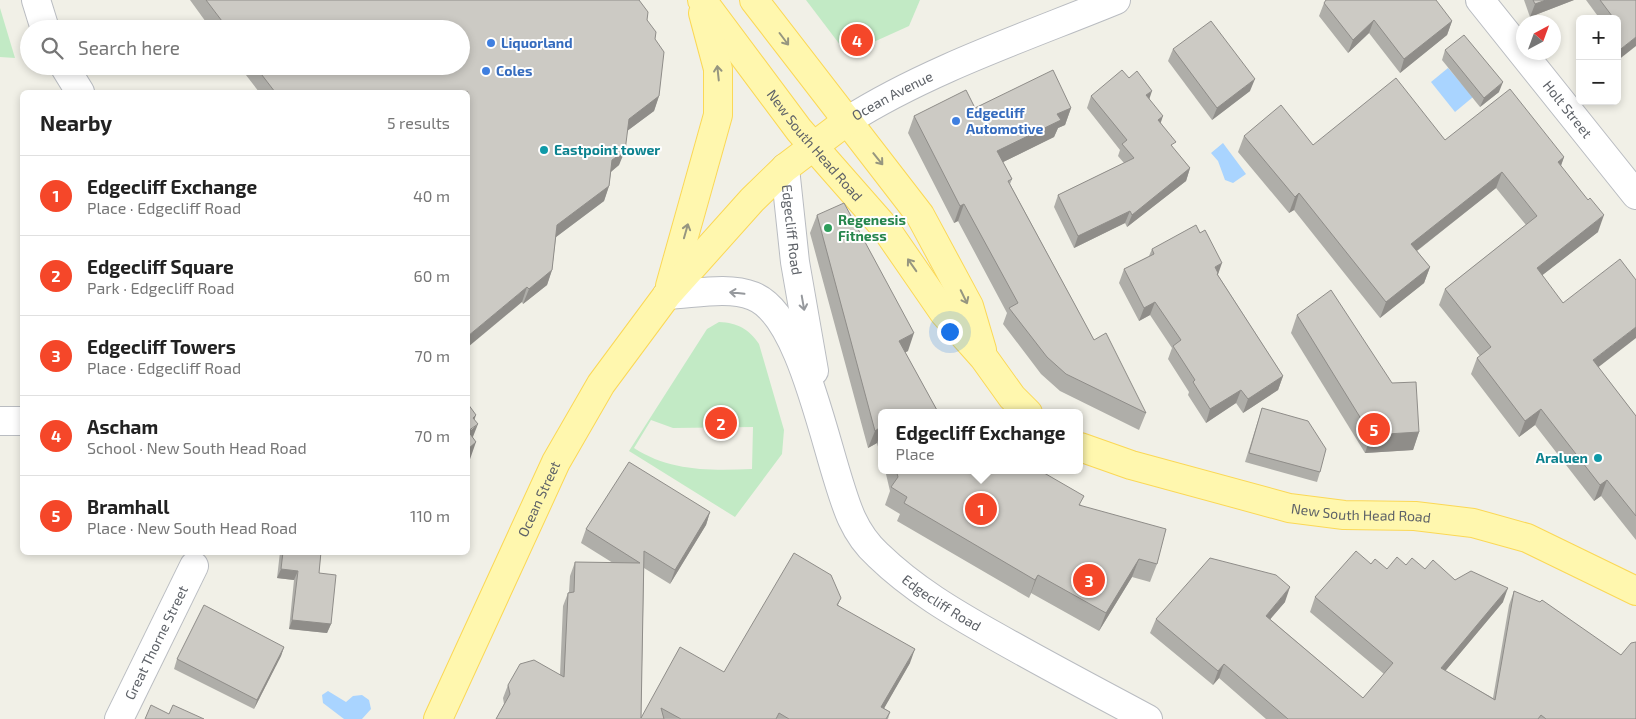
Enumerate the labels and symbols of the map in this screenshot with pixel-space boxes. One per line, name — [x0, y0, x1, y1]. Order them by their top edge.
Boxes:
north arrow — [1516, 15, 1561, 60]
pin: 4 — [841, 21, 873, 59]
one-way arrow — [779, 32, 789, 46]
place label: Liquorland — [501, 34, 573, 51]
marker: Liquorland — [485, 37, 497, 49]
place label: Coles — [496, 62, 532, 79]
marker: Coles — [480, 65, 492, 77]
one-way arrow — [713, 66, 723, 82]
street label: Ocean Avenue — [849, 67, 935, 124]
street label: Holt Street — [1540, 77, 1596, 141]
street label: New South Head Road — [764, 86, 866, 204]
place label: Edgecliff Automotive — [966, 104, 1043, 137]
marker: Edgecliff Automotive — [950, 115, 962, 127]
place label: Eastpoint tower — [554, 141, 660, 158]
marker: Eastpoint tower — [538, 144, 550, 156]
one-way arrow — [873, 153, 884, 166]
street label: Edgecliff Road — [779, 183, 806, 276]
place label: Regenesis Fitness — [838, 211, 906, 244]
marker: Regenesis Fitness — [822, 222, 834, 234]
one-way arrow — [681, 224, 691, 240]
one-way arrow — [907, 258, 917, 272]
one-way arrow — [729, 288, 745, 298]
one-way arrow — [960, 289, 969, 304]
one-way arrow — [799, 294, 809, 310]
your location — [937, 319, 963, 345]
pin: 2 — [705, 404, 737, 442]
pin: 5 — [1358, 410, 1390, 448]
place label: Araluen — [1536, 449, 1588, 466]
marker: Araluen — [1592, 452, 1604, 464]
street label: Ocean Street — [514, 458, 563, 539]
pin: 1 — [965, 490, 997, 528]
street label: New South Head Road — [1290, 499, 1432, 526]
pin: 3 — [1073, 561, 1105, 599]
street label: Edgecliff Road — [899, 570, 984, 634]
street label: Great Thorne Street — [121, 582, 191, 702]

